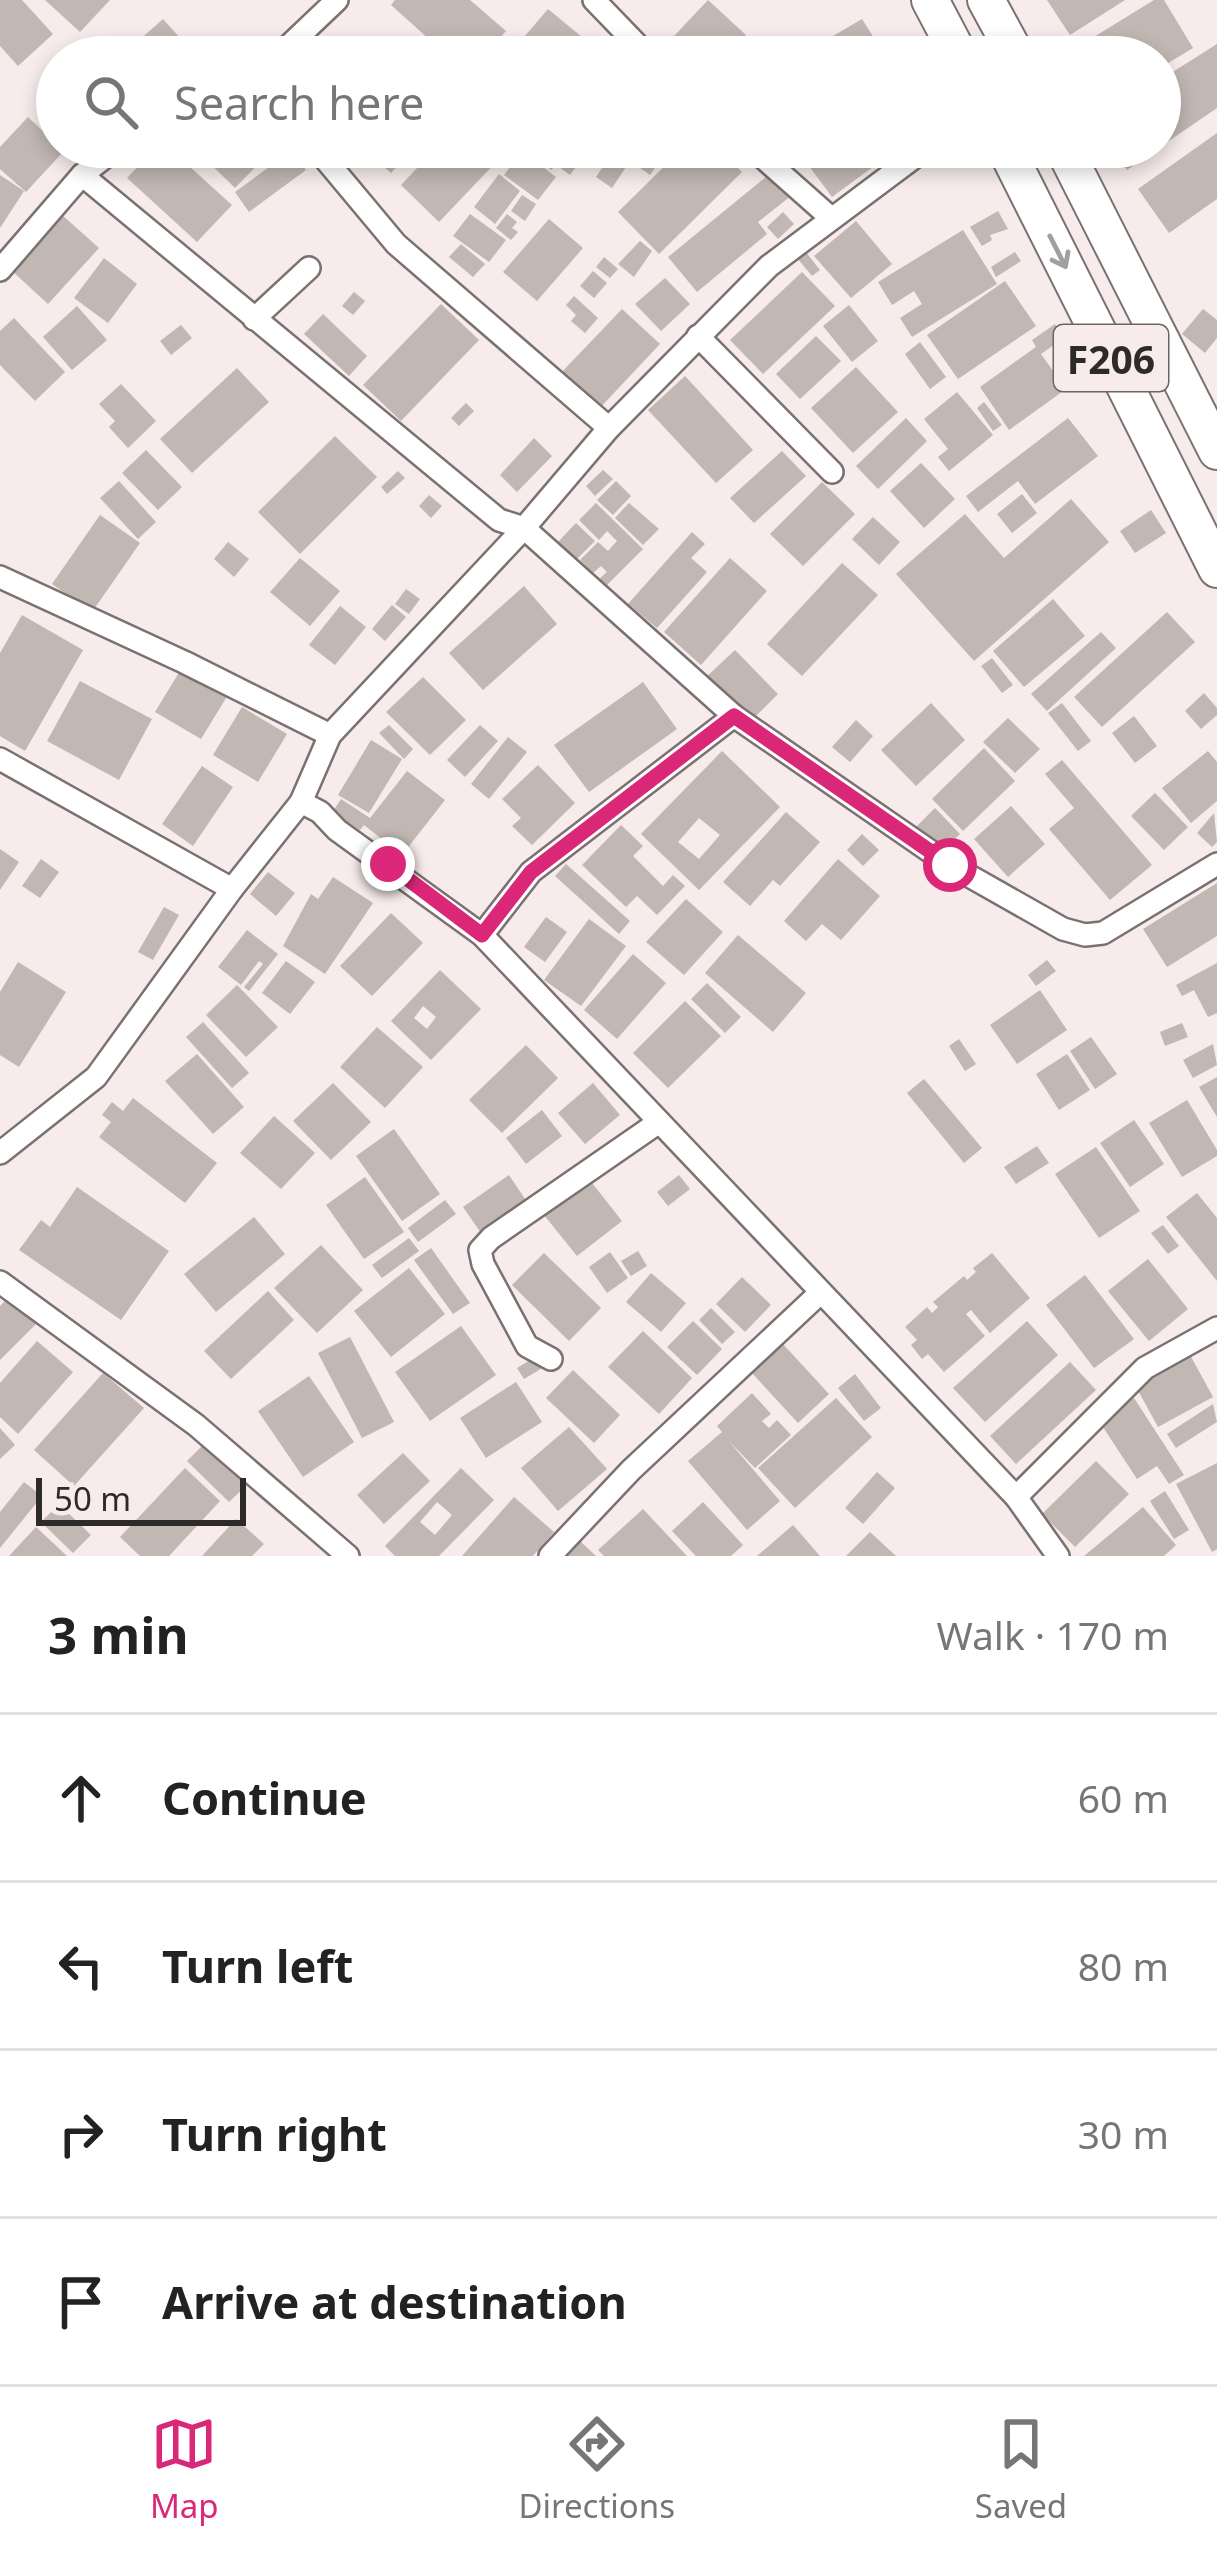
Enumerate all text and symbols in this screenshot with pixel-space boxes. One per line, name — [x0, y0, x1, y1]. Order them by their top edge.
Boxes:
search box — [36, 36, 1181, 168]
icon: search — [78, 69, 144, 135]
text: Search here — [174, 72, 424, 133]
one-way arrow — [1047, 233, 1070, 269]
road number: F206 — [1054, 325, 1168, 391]
route end — [361, 837, 415, 891]
route start — [923, 838, 977, 892]
scale bar — [36, 1472, 246, 1525]
text: 50 m — [54, 1476, 131, 1521]
text: 3 min — [48, 1599, 189, 1669]
text: Walk · 170 m — [936, 1608, 1169, 1661]
icon: ahead — [48, 1765, 114, 1831]
text: Continue — [162, 1767, 367, 1828]
text: 60 m — [1078, 1771, 1169, 1824]
icon: left — [48, 1933, 114, 1999]
text: Turn left — [162, 1935, 353, 1996]
text: 80 m — [1078, 1939, 1169, 1992]
icon: right — [48, 2101, 114, 2167]
text: Turn right — [162, 2103, 387, 2164]
text: 30 m — [1078, 2107, 1169, 2160]
icon: arrive — [48, 2269, 114, 2335]
text: Arrive at destination — [162, 2271, 627, 2332]
tab: Map — [150, 2411, 219, 2528]
tab: Directions — [518, 2411, 675, 2528]
tab: Saved — [975, 2411, 1067, 2528]

